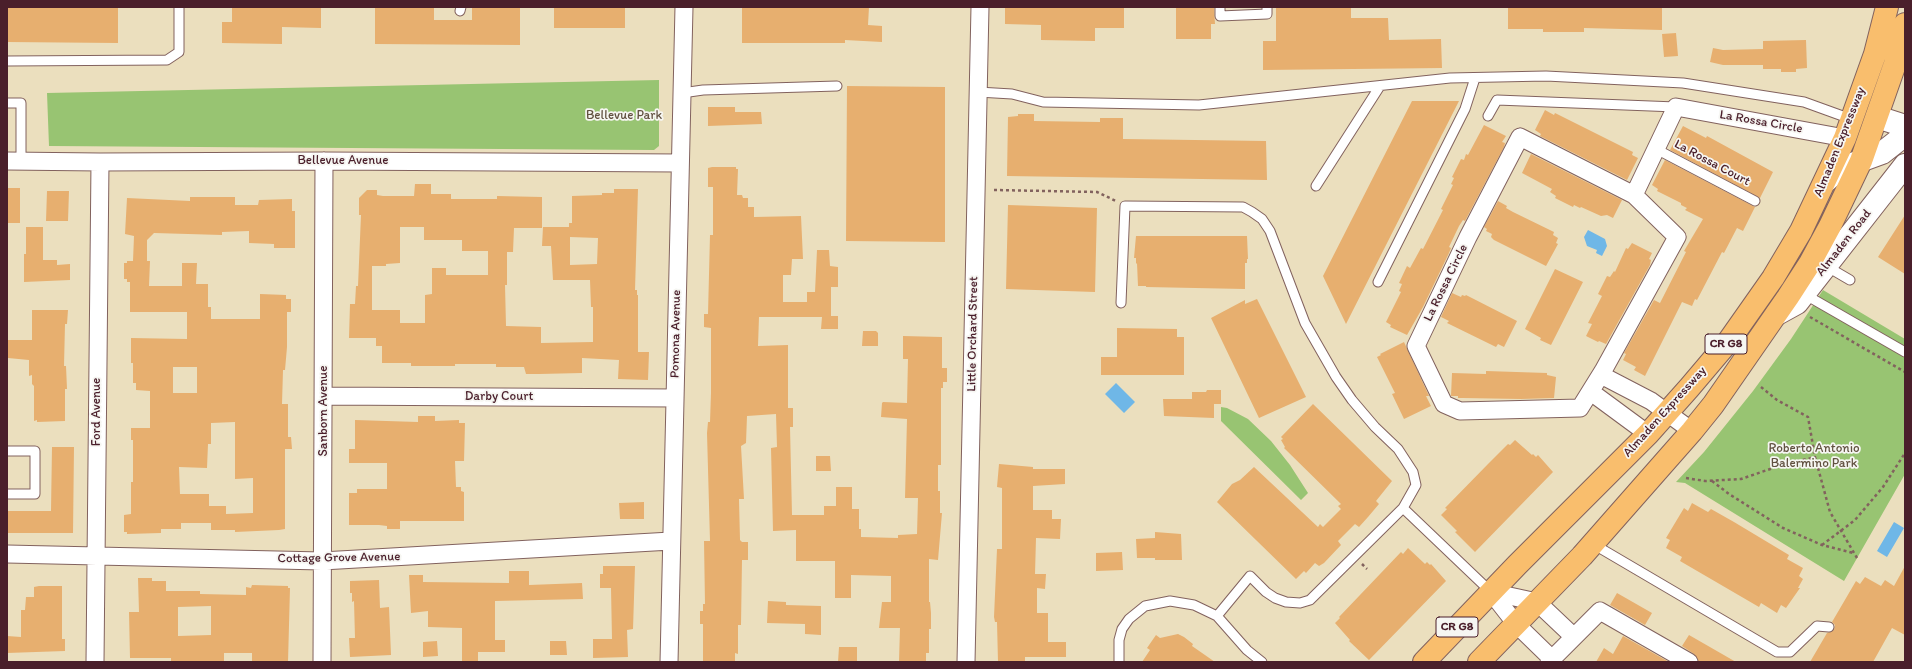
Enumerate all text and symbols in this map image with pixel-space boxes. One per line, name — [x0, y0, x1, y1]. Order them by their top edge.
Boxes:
street label: Almaden Expressway — [1811, 85, 1869, 199]
street label: La Rossa Circle — [1718, 107, 1804, 137]
park label: Bellevue Park — [586, 108, 662, 124]
street label: La Rossa Court — [1671, 136, 1753, 190]
street label: Bellevue Avenue — [297, 153, 389, 169]
street label: Almaden Road — [1813, 206, 1875, 280]
street label: La Rossa Circle — [1421, 242, 1471, 324]
street label: Little Orchard Street — [964, 276, 982, 392]
street label: Pomona Avenue — [667, 290, 685, 378]
road number: CR G8 — [1705, 334, 1747, 354]
street label: Almaden Expressway — [1620, 363, 1710, 461]
street label: Sanborn Avenue — [316, 366, 332, 456]
street label: Ford Avenue — [89, 378, 105, 446]
street label: Darby Court — [465, 389, 533, 405]
park label: Roberto Antonio Balermino Park — [1768, 441, 1860, 472]
street label: Cottage Grove Avenue — [277, 549, 401, 567]
road number: CR G8 — [1436, 617, 1478, 637]

